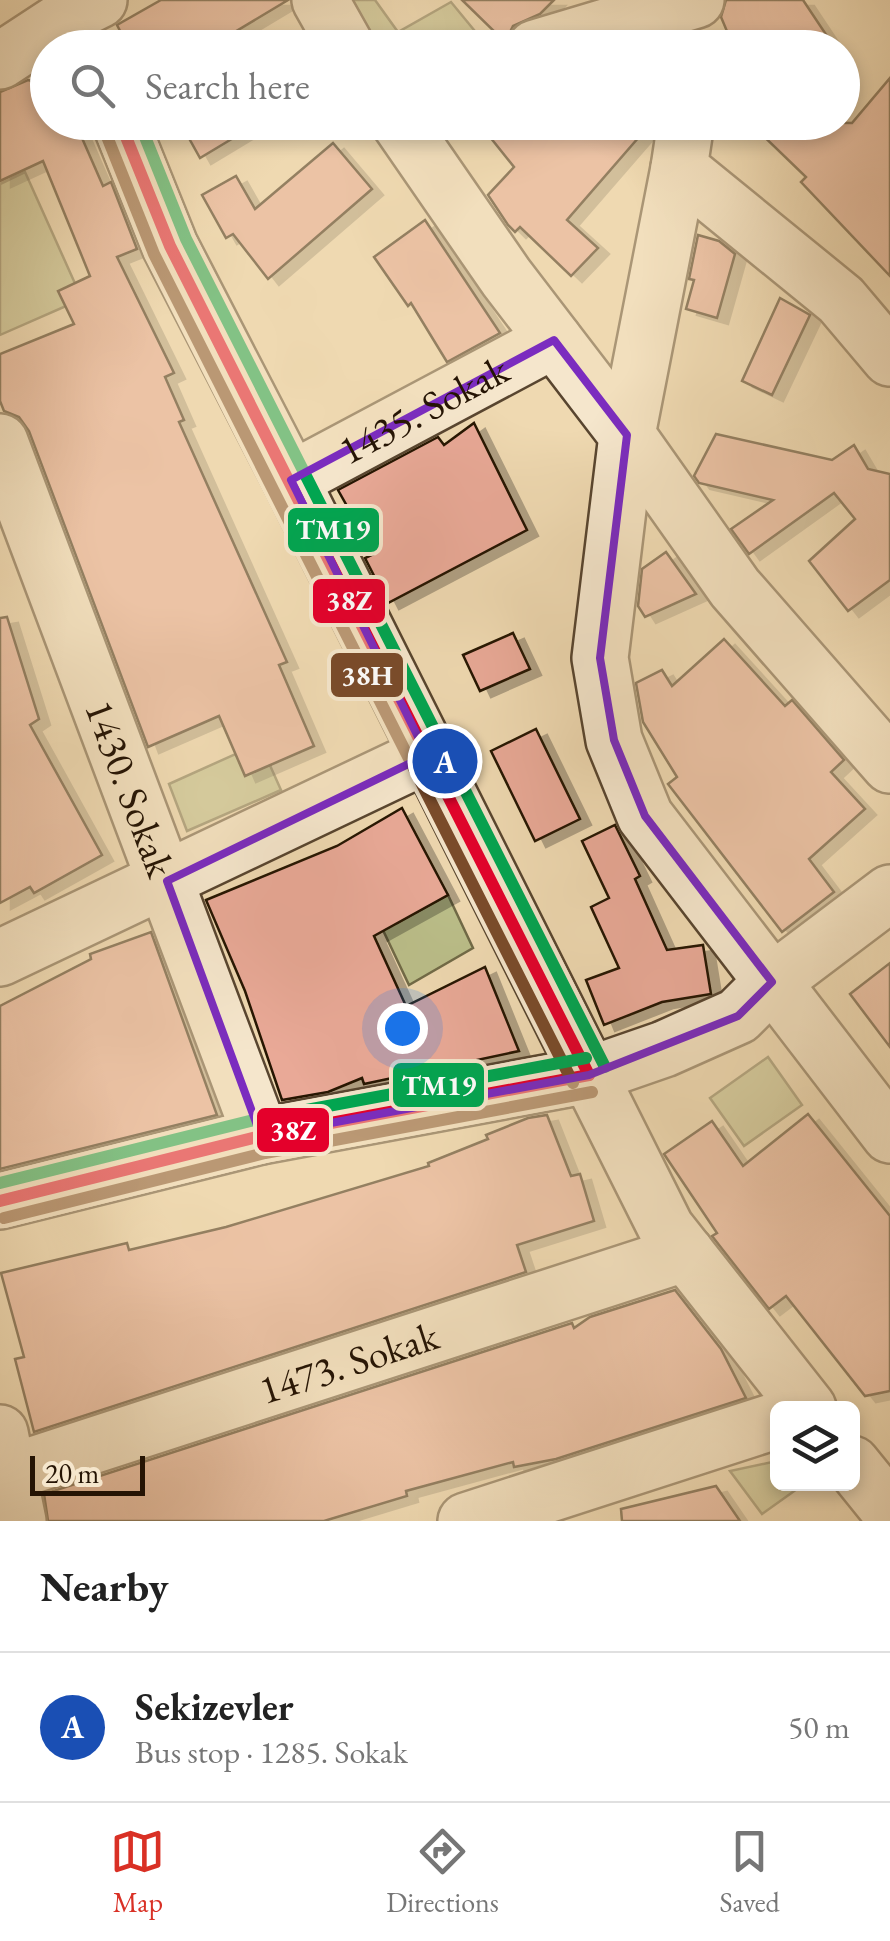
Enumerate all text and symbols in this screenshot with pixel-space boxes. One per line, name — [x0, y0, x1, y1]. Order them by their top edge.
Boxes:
search box — [30, 30, 860, 140]
icon: search — [65, 58, 120, 113]
text: Search here — [145, 61, 310, 110]
street label: 1435. Sokak — [329, 342, 519, 476]
line badge: TM19 — [286, 506, 381, 554]
text: TM19 — [296, 511, 371, 547]
line badge: 38Z — [311, 577, 387, 625]
text: 38Z — [326, 582, 372, 618]
line badge: 38H — [329, 651, 405, 699]
text: 38H — [341, 657, 393, 693]
street label: 1430. Sokak — [73, 692, 188, 885]
pin: A — [412, 724, 478, 798]
your location — [377, 1003, 428, 1054]
line badge: TM19 — [391, 1061, 486, 1109]
text: TM19 — [402, 1067, 477, 1103]
line badge: 38Z — [255, 1106, 331, 1154]
text: 38Z — [270, 1112, 316, 1148]
street label: 1473. Sokak — [252, 1309, 446, 1416]
map controls — [770, 1401, 860, 1491]
button: layers — [770, 1401, 860, 1491]
scale bar — [30, 1451, 145, 1496]
text: 20 m — [45, 1455, 99, 1491]
text: Nearby — [40, 1559, 169, 1614]
text: Sekizevler — [135, 1682, 294, 1731]
text: A — [61, 1706, 84, 1748]
text: 50 m — [788, 1706, 850, 1748]
text: Bus stop · 1285. Sokak — [135, 1731, 408, 1773]
tab: Map — [110, 1824, 165, 1920]
tab: Directions — [386, 1824, 499, 1920]
tab: Saved — [720, 1824, 780, 1920]

